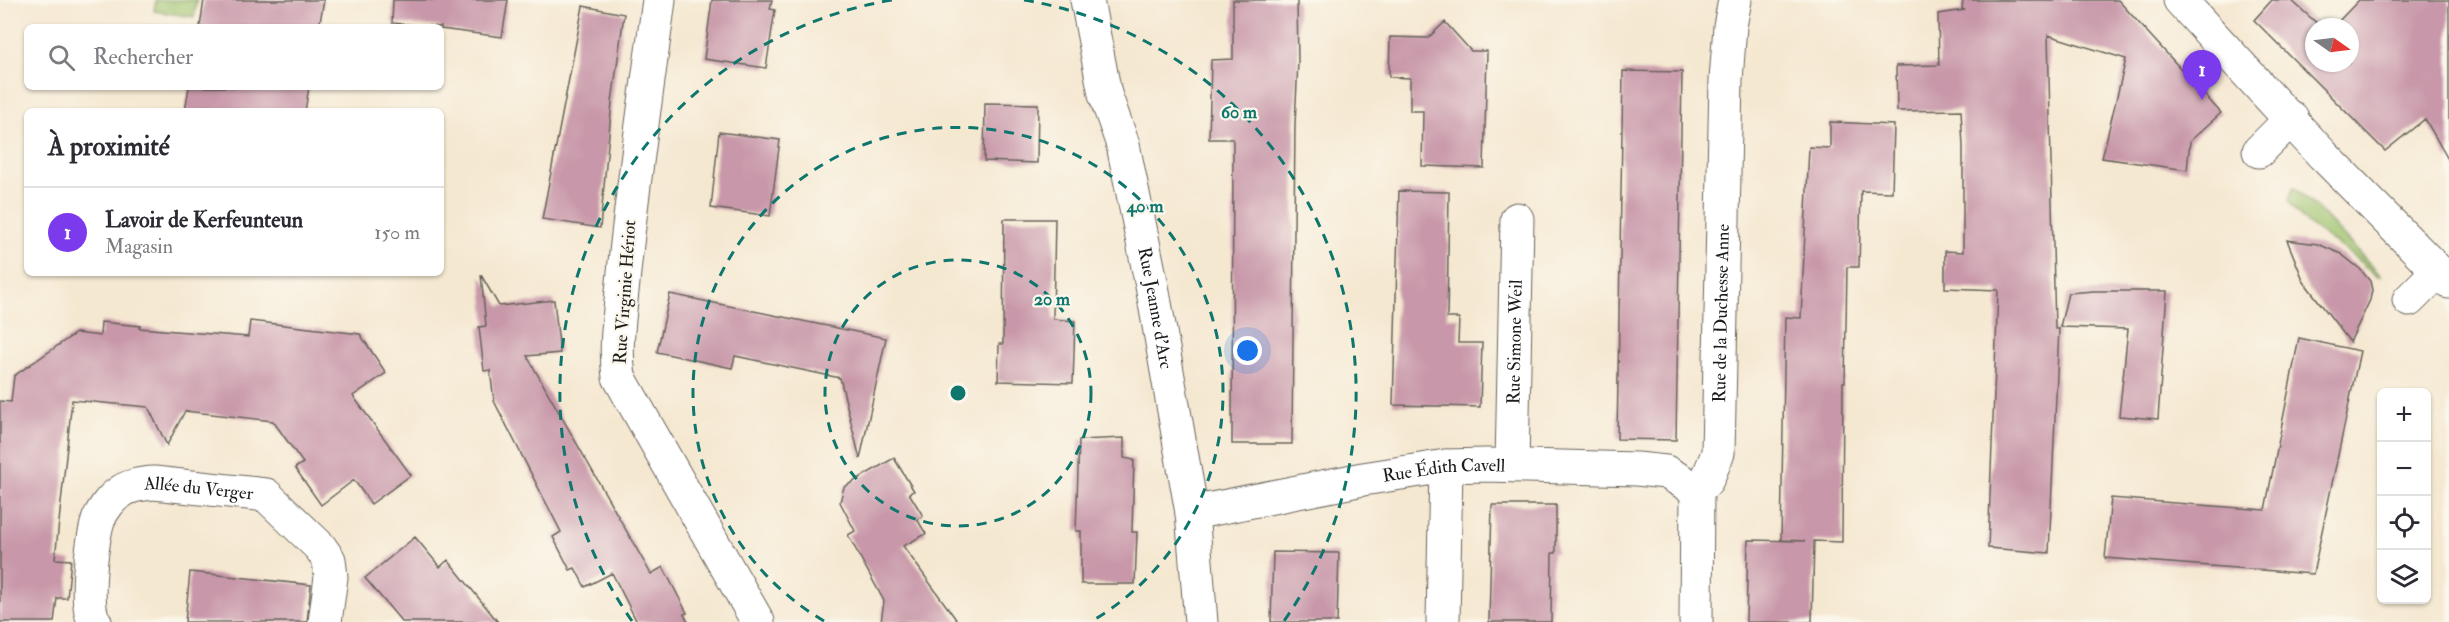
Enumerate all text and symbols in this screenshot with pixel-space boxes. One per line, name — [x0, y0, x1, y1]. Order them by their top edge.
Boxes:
north arrow — [2305, 18, 2359, 72]
search box — [24, 24, 444, 90]
icon: search — [45, 41, 78, 74]
text: Rechercher — [93, 43, 193, 71]
pin: 1 — [2182, 51, 2222, 100]
text: 60 m — [1221, 101, 1258, 124]
text: À proximité — [48, 131, 170, 163]
text: 40 m — [1126, 195, 1164, 218]
text: Lavoir de Kerfeunteun — [105, 206, 303, 234]
street label: Rue Virginie Hériot — [608, 219, 642, 365]
text: 1 — [64, 220, 71, 245]
text: 150 m — [374, 220, 420, 245]
street label: Rue de la Duchesse Anne — [1708, 223, 1734, 403]
text: Magasin — [105, 234, 173, 259]
street label: Rue Jeanne d'Arc — [1133, 245, 1178, 371]
street label: Rue Simone Weil — [1502, 279, 1527, 405]
text: 20 m — [1034, 288, 1071, 311]
your location — [1233, 336, 1262, 365]
centre of rings — [948, 383, 968, 403]
map controls — [2377, 388, 2431, 604]
button: + — [2377, 388, 2431, 442]
button: − — [2377, 442, 2431, 496]
street label: Rue Édith Cavell — [1381, 453, 1506, 487]
street label: Allée du Verger — [142, 471, 255, 505]
button: locate — [2377, 496, 2431, 550]
button: layers — [2377, 550, 2431, 604]

